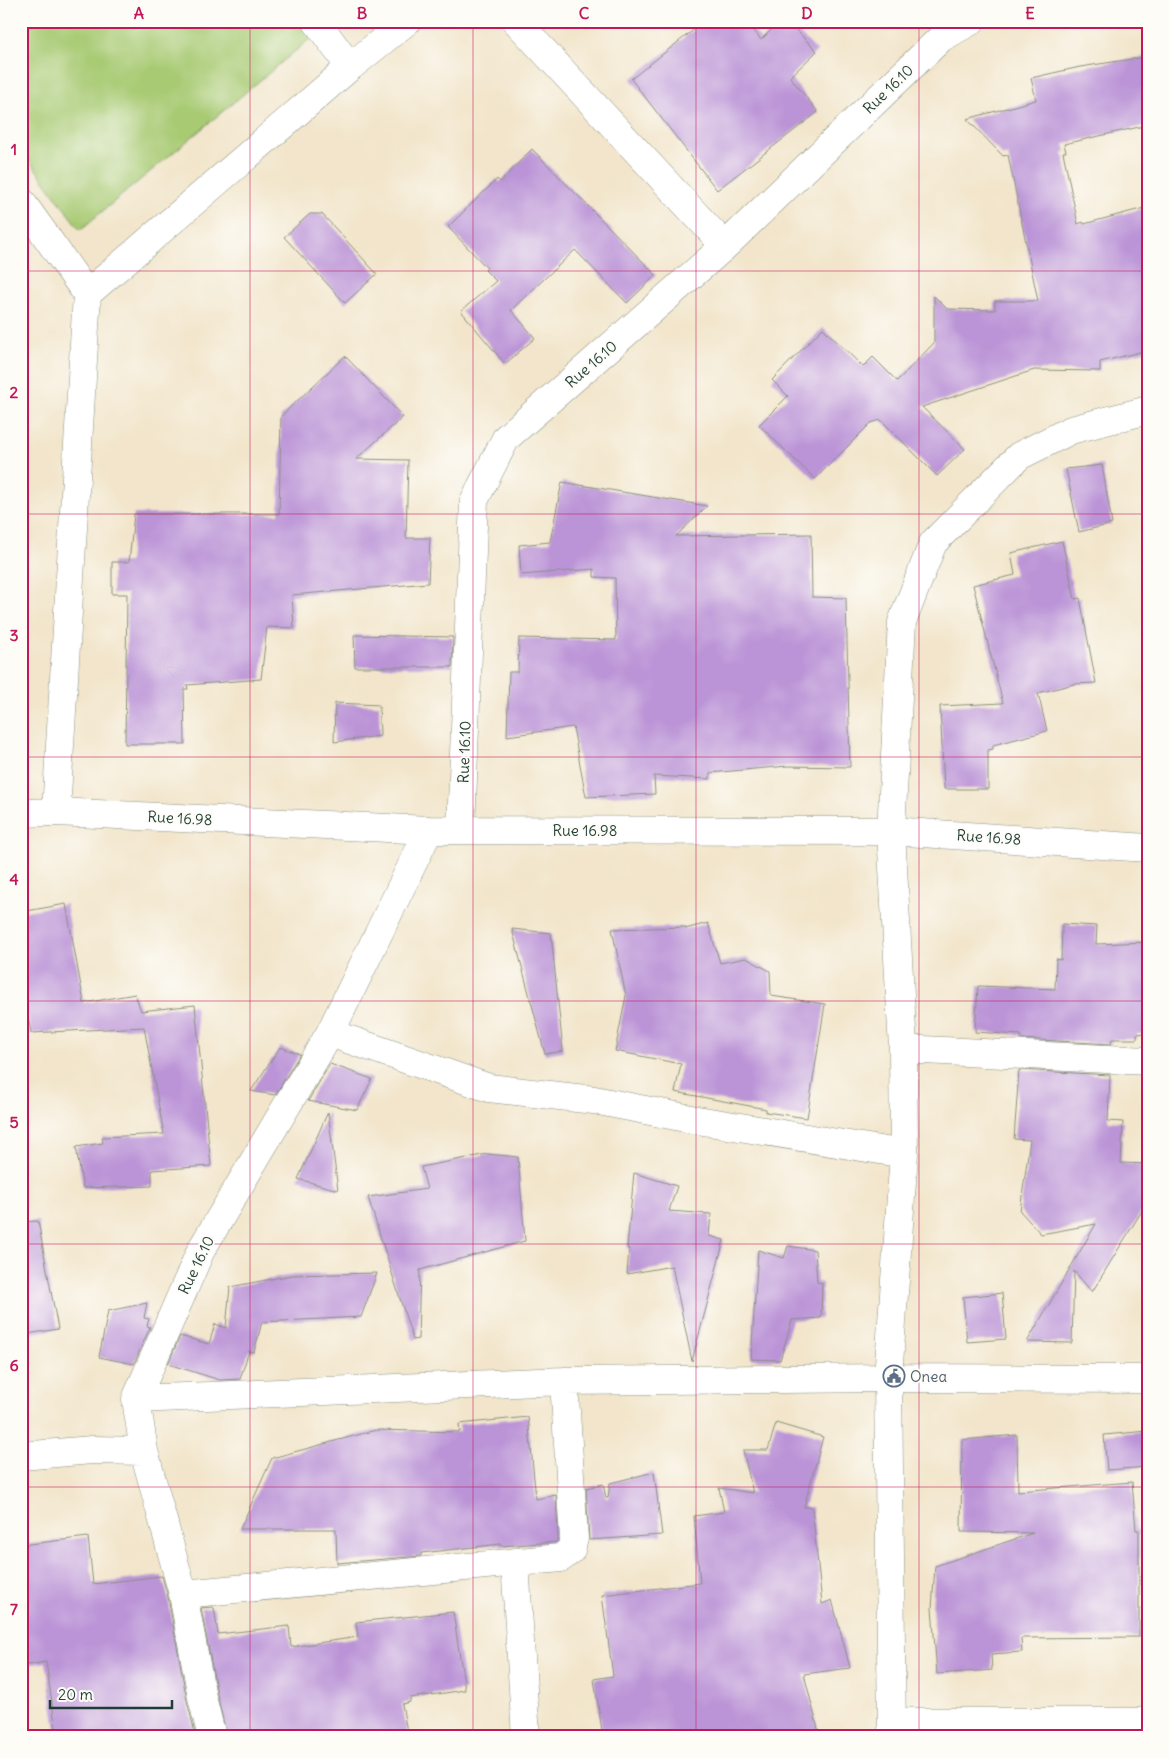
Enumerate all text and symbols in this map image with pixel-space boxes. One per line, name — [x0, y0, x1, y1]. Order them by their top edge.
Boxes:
text: A — [134, 3, 144, 23]
text: B — [357, 3, 368, 23]
text: C — [579, 3, 590, 23]
text: D — [801, 3, 813, 23]
text: E — [1025, 3, 1035, 23]
street label: Rue 16.10 — [859, 60, 917, 118]
text: 1 — [11, 139, 17, 159]
street label: Rue 16.10 — [561, 336, 621, 392]
text: 2 — [10, 382, 19, 402]
text: 3 — [9, 625, 19, 645]
street label: Rue 16.10 — [453, 720, 475, 784]
street label: Rue 16.98 — [147, 807, 213, 829]
street label: Rue 16.98 — [553, 821, 617, 840]
street label: Rue 16.98 — [956, 825, 1022, 849]
text: 4 — [9, 869, 19, 889]
text: 5 — [9, 1112, 19, 1132]
street label: Rue 16.10 — [174, 1233, 218, 1297]
text: 6 — [9, 1355, 19, 1375]
public building icon: Onea — [882, 1364, 906, 1388]
place label: Onea — [910, 1367, 947, 1386]
text: 7 — [10, 1599, 18, 1619]
scale bar — [50, 1678, 172, 1710]
text: 20 m — [58, 1685, 93, 1704]

